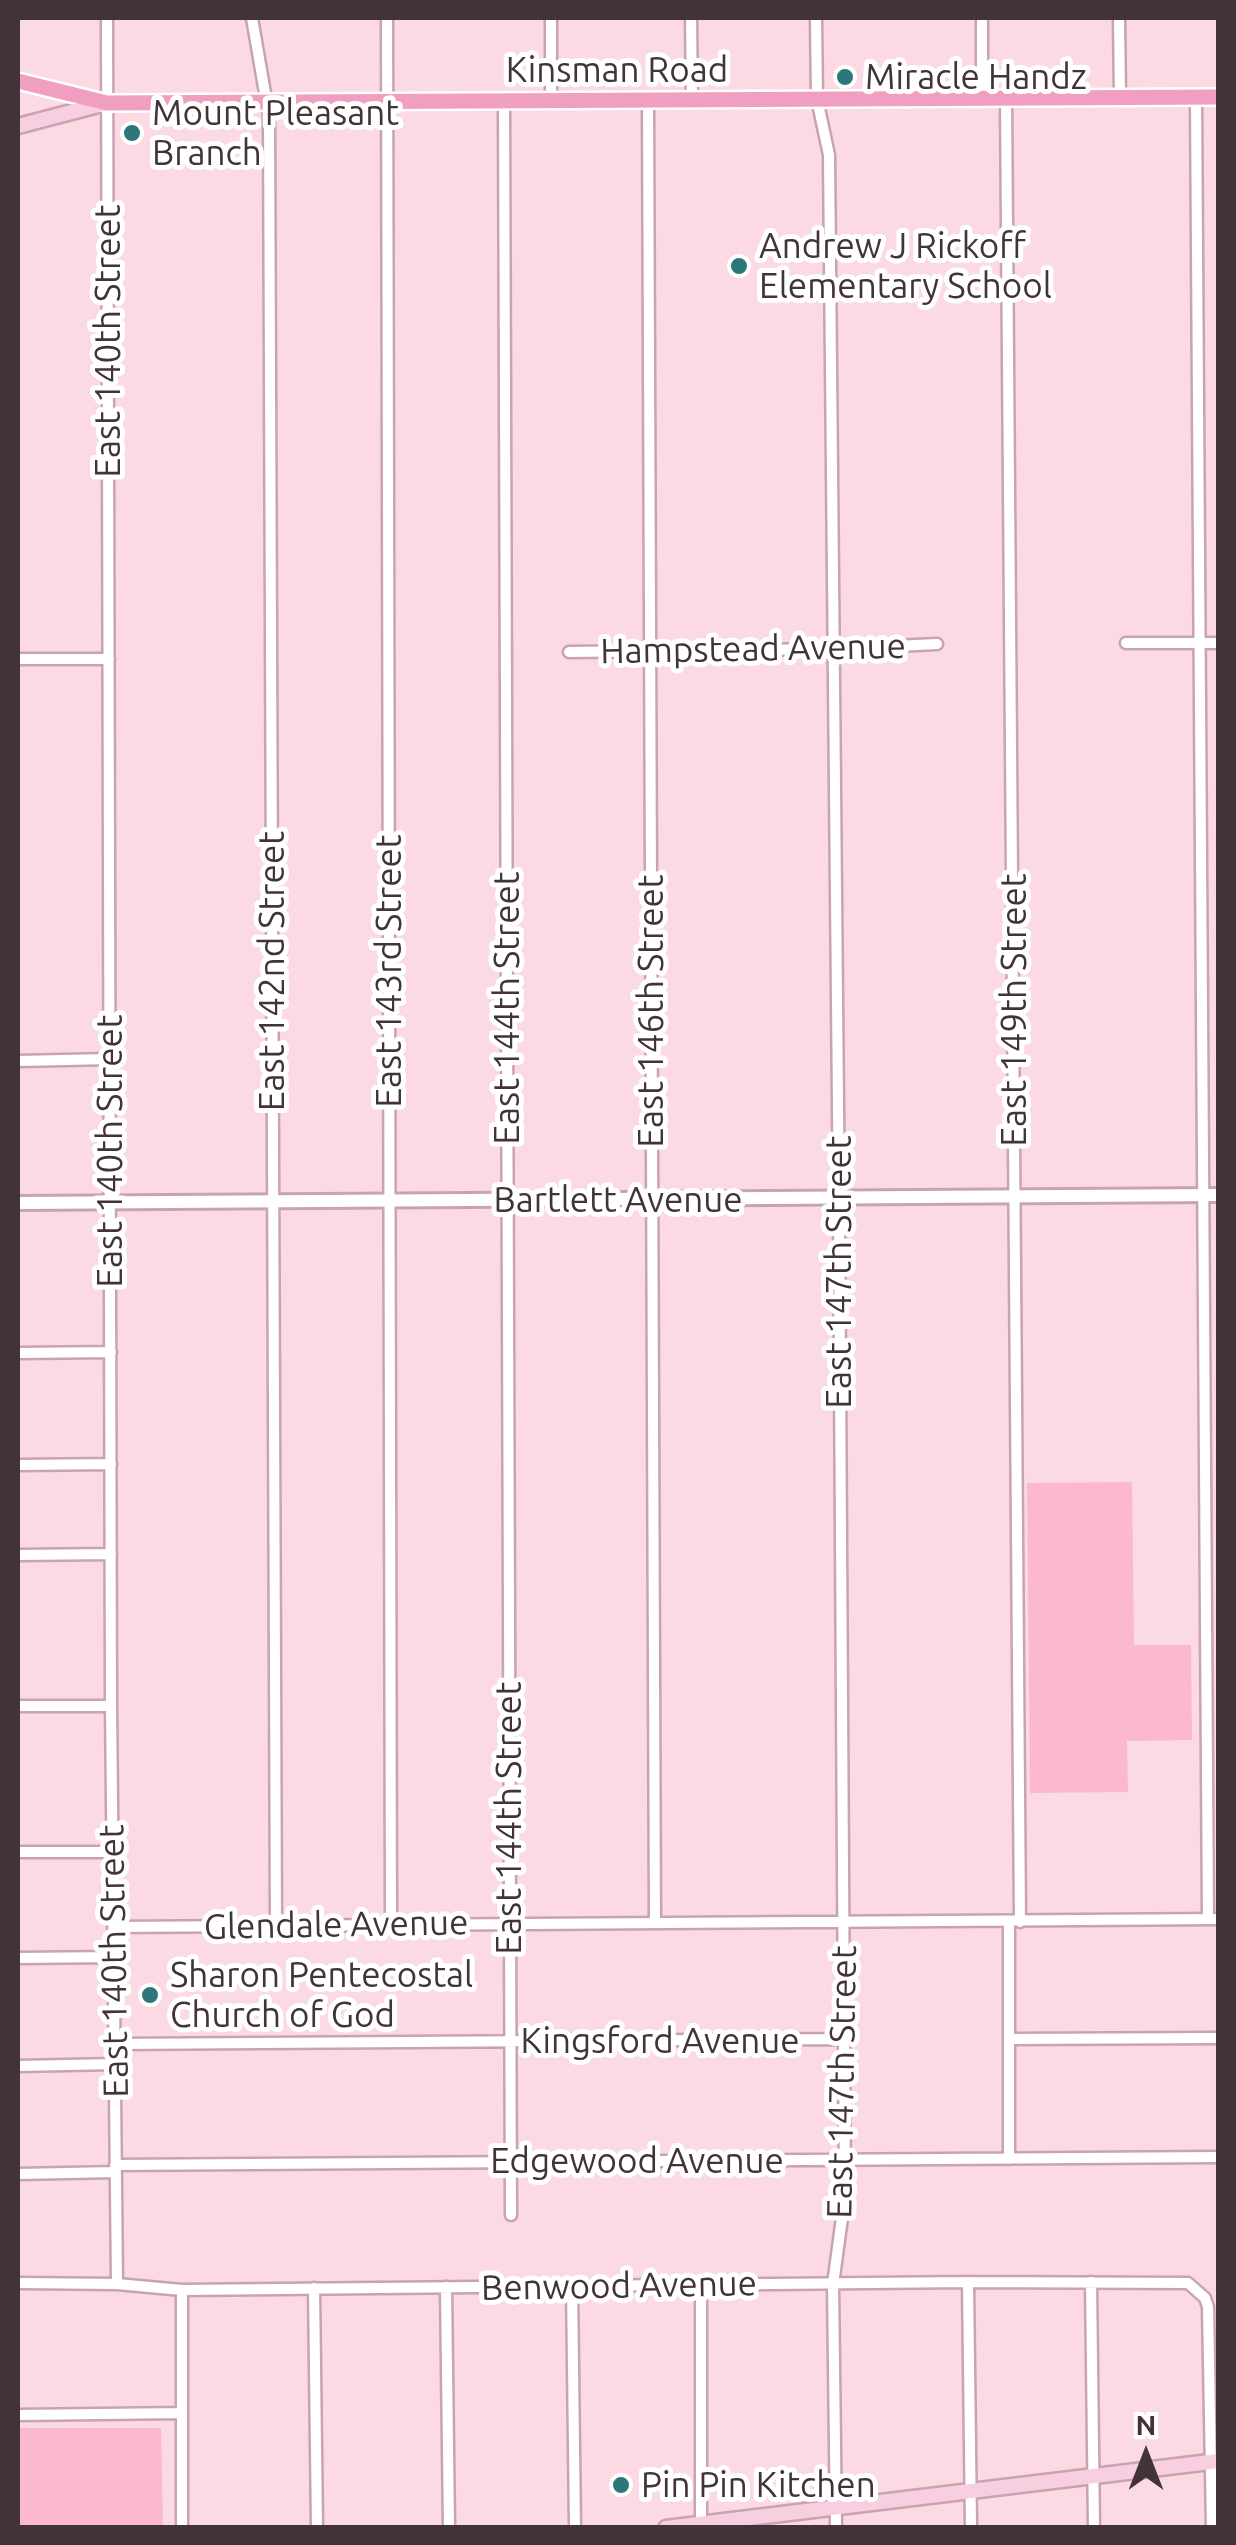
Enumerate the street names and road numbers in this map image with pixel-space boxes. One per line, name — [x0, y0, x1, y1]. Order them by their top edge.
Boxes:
street label: Kinsman Road — [506, 49, 728, 91]
street label: East 140th Street — [87, 204, 129, 478]
street label: Hampstead Avenue — [600, 625, 906, 673]
street label: East 142nd Street — [251, 831, 293, 1111]
street label: East 143rd Street — [368, 834, 410, 1108]
street label: East 144th Street — [486, 871, 528, 1145]
street label: East 149th Street — [993, 873, 1035, 1147]
street label: East 146th Street — [630, 874, 672, 1148]
street label: East 140th Street — [89, 1014, 131, 1288]
street label: East 147th Street — [818, 1135, 860, 1409]
street label: Bartlett Avenue — [493, 1179, 743, 1221]
street label: East 144th Street — [488, 1681, 530, 1955]
street label: East 140th Street — [91, 1824, 137, 2098]
street label: Glendale Avenue — [203, 1902, 469, 1948]
street label: East 147th Street — [819, 1945, 865, 2219]
street label: Kingsford Avenue — [520, 2020, 800, 2062]
street label: Edgewood Avenue — [490, 2140, 784, 2182]
street label: Benwood Avenue — [481, 2263, 757, 2309]

